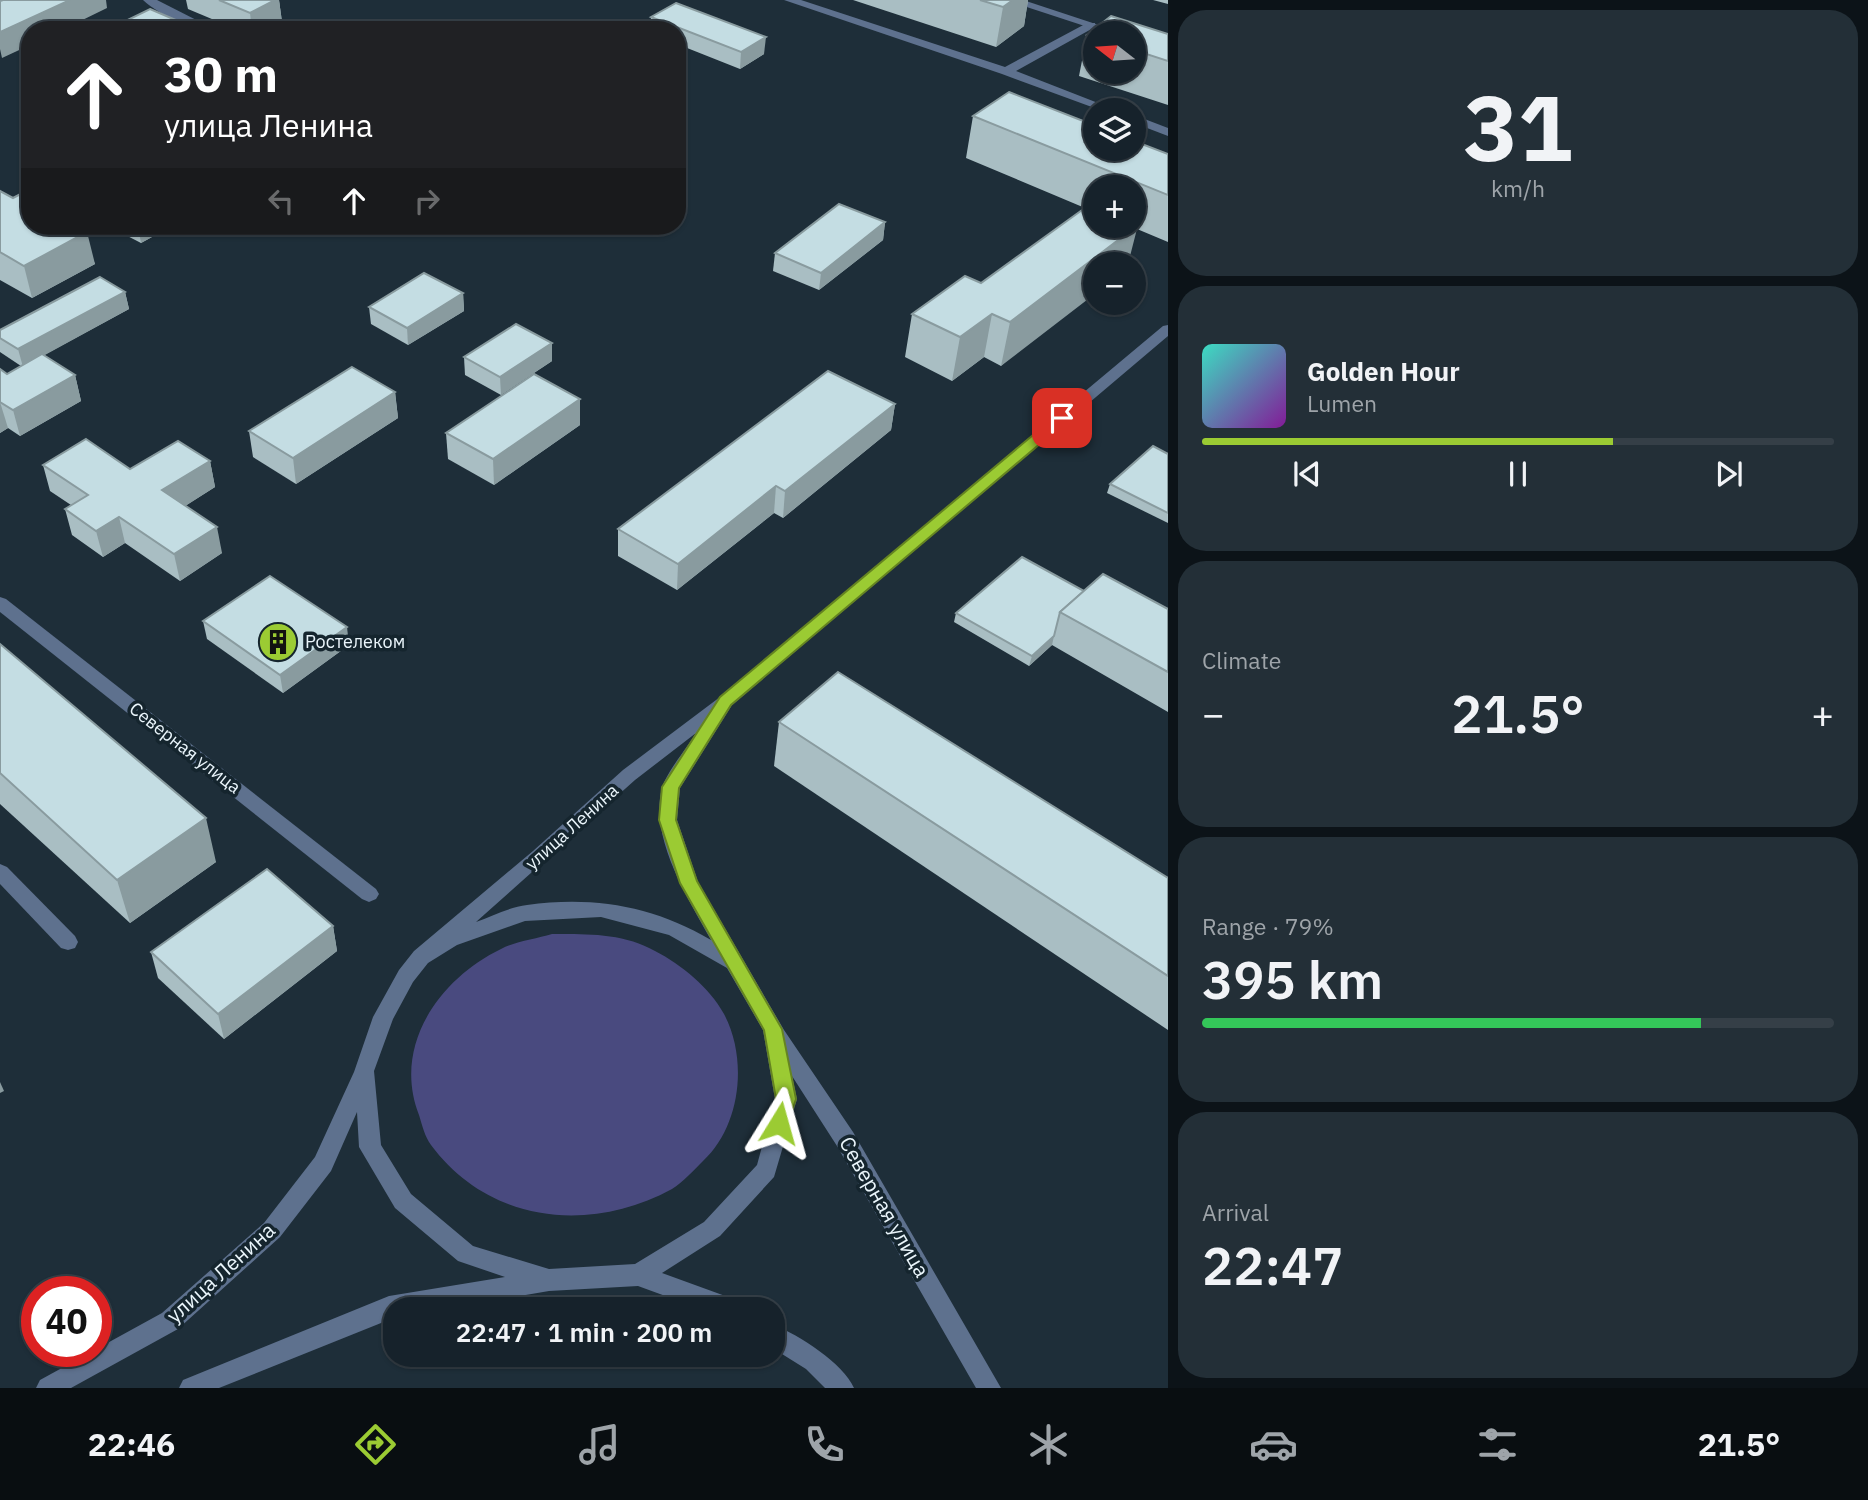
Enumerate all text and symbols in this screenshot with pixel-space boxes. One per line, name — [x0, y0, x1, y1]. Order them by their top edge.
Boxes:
north arrow — [1083, 21, 1146, 84]
map controls — [1083, 21, 1146, 315]
text: 30 m — [164, 42, 278, 105]
icon: ahead — [49, 49, 140, 140]
text: 31 — [1463, 68, 1573, 186]
button: layers — [1083, 98, 1146, 161]
text: улица Ленина — [164, 104, 373, 146]
text: km/h — [1491, 173, 1545, 203]
button: + — [1083, 175, 1146, 238]
icon: left — [262, 182, 300, 220]
icon: ahead — [335, 182, 373, 220]
icon: right — [408, 182, 446, 220]
button: − — [1083, 252, 1146, 315]
text: Golden Hour — [1307, 354, 1460, 388]
pin — [1032, 388, 1092, 448]
text: Lumen — [1307, 388, 1377, 418]
icon: arrive — [1043, 399, 1081, 437]
icon: previous — [1288, 455, 1326, 493]
icon: pause — [1499, 455, 1537, 493]
icon: next — [1710, 455, 1748, 493]
building icon: Ростелеком — [257, 621, 299, 663]
place label: Ростелеком — [305, 630, 405, 653]
text: Climate — [1202, 645, 1281, 675]
text: 21.5° — [1451, 680, 1585, 747]
text: − — [1202, 689, 1225, 738]
text: + — [1811, 689, 1834, 738]
street label: Северная улица — [125, 697, 246, 799]
street label: улица Ленина — [520, 778, 623, 875]
text: Range · 79% — [1202, 911, 1334, 941]
text: 395 km — [1202, 946, 1383, 1013]
position arrow — [742, 1086, 816, 1160]
street label: Северная улица — [833, 1131, 936, 1282]
text: Arrival — [1202, 1197, 1269, 1227]
street label: улица Ленина — [160, 1216, 281, 1329]
text: 22:47 — [1202, 1232, 1343, 1299]
speed limit sign: 40 — [21, 1276, 112, 1367]
text: 22:47 · 1 min · 200 m — [456, 1315, 712, 1349]
icon: directions — [351, 1420, 400, 1469]
icon: music — [575, 1420, 624, 1469]
icon: phone — [800, 1420, 849, 1469]
icon: climate — [1024, 1420, 1073, 1469]
icon: car — [1249, 1420, 1298, 1469]
icon: filters — [1473, 1420, 1522, 1469]
text: 22:46 — [88, 1423, 175, 1465]
text: 21.5° — [1698, 1423, 1780, 1465]

